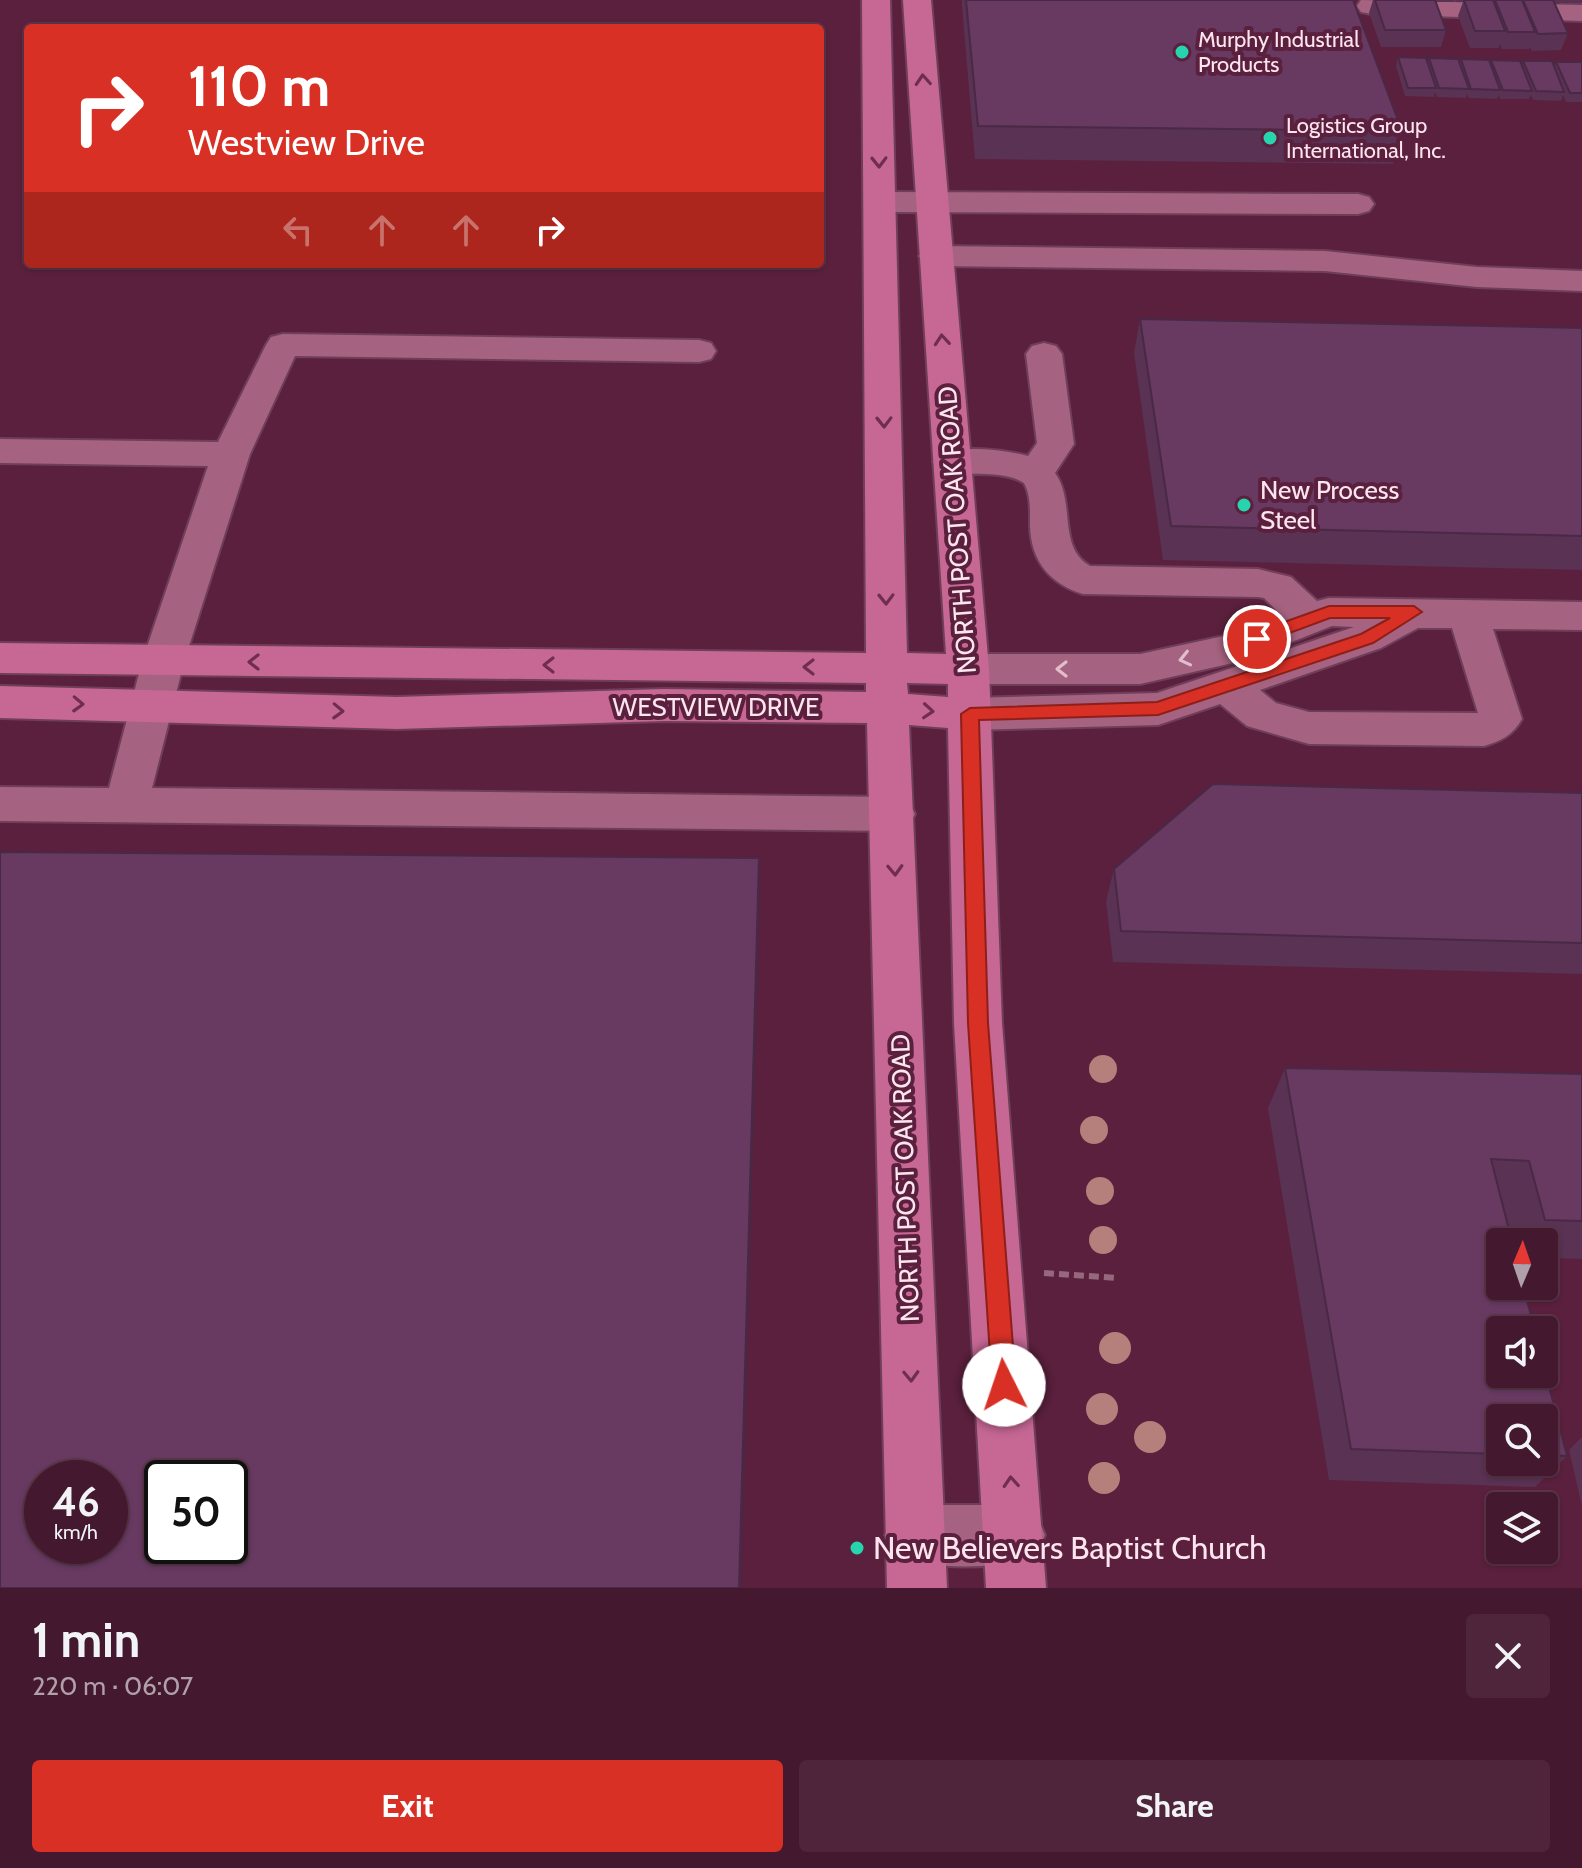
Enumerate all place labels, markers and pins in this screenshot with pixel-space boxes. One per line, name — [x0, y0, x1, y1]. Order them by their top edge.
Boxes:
place label: Murphy Industrial Products — [1198, 26, 1360, 78]
marker: Murphy Industrial Products — [1173, 43, 1191, 61]
place label: Logistics Group International, Inc. — [1286, 112, 1446, 164]
marker: Logistics Group International, Inc. — [1261, 129, 1279, 147]
place label: New Process Steel — [1260, 474, 1399, 536]
marker: New Process Steel — [1235, 496, 1253, 514]
pin — [1223, 605, 1291, 673]
place label: New Believers Baptist Church — [873, 1528, 1267, 1567]
marker: New Believers Baptist Church — [848, 1539, 866, 1557]

